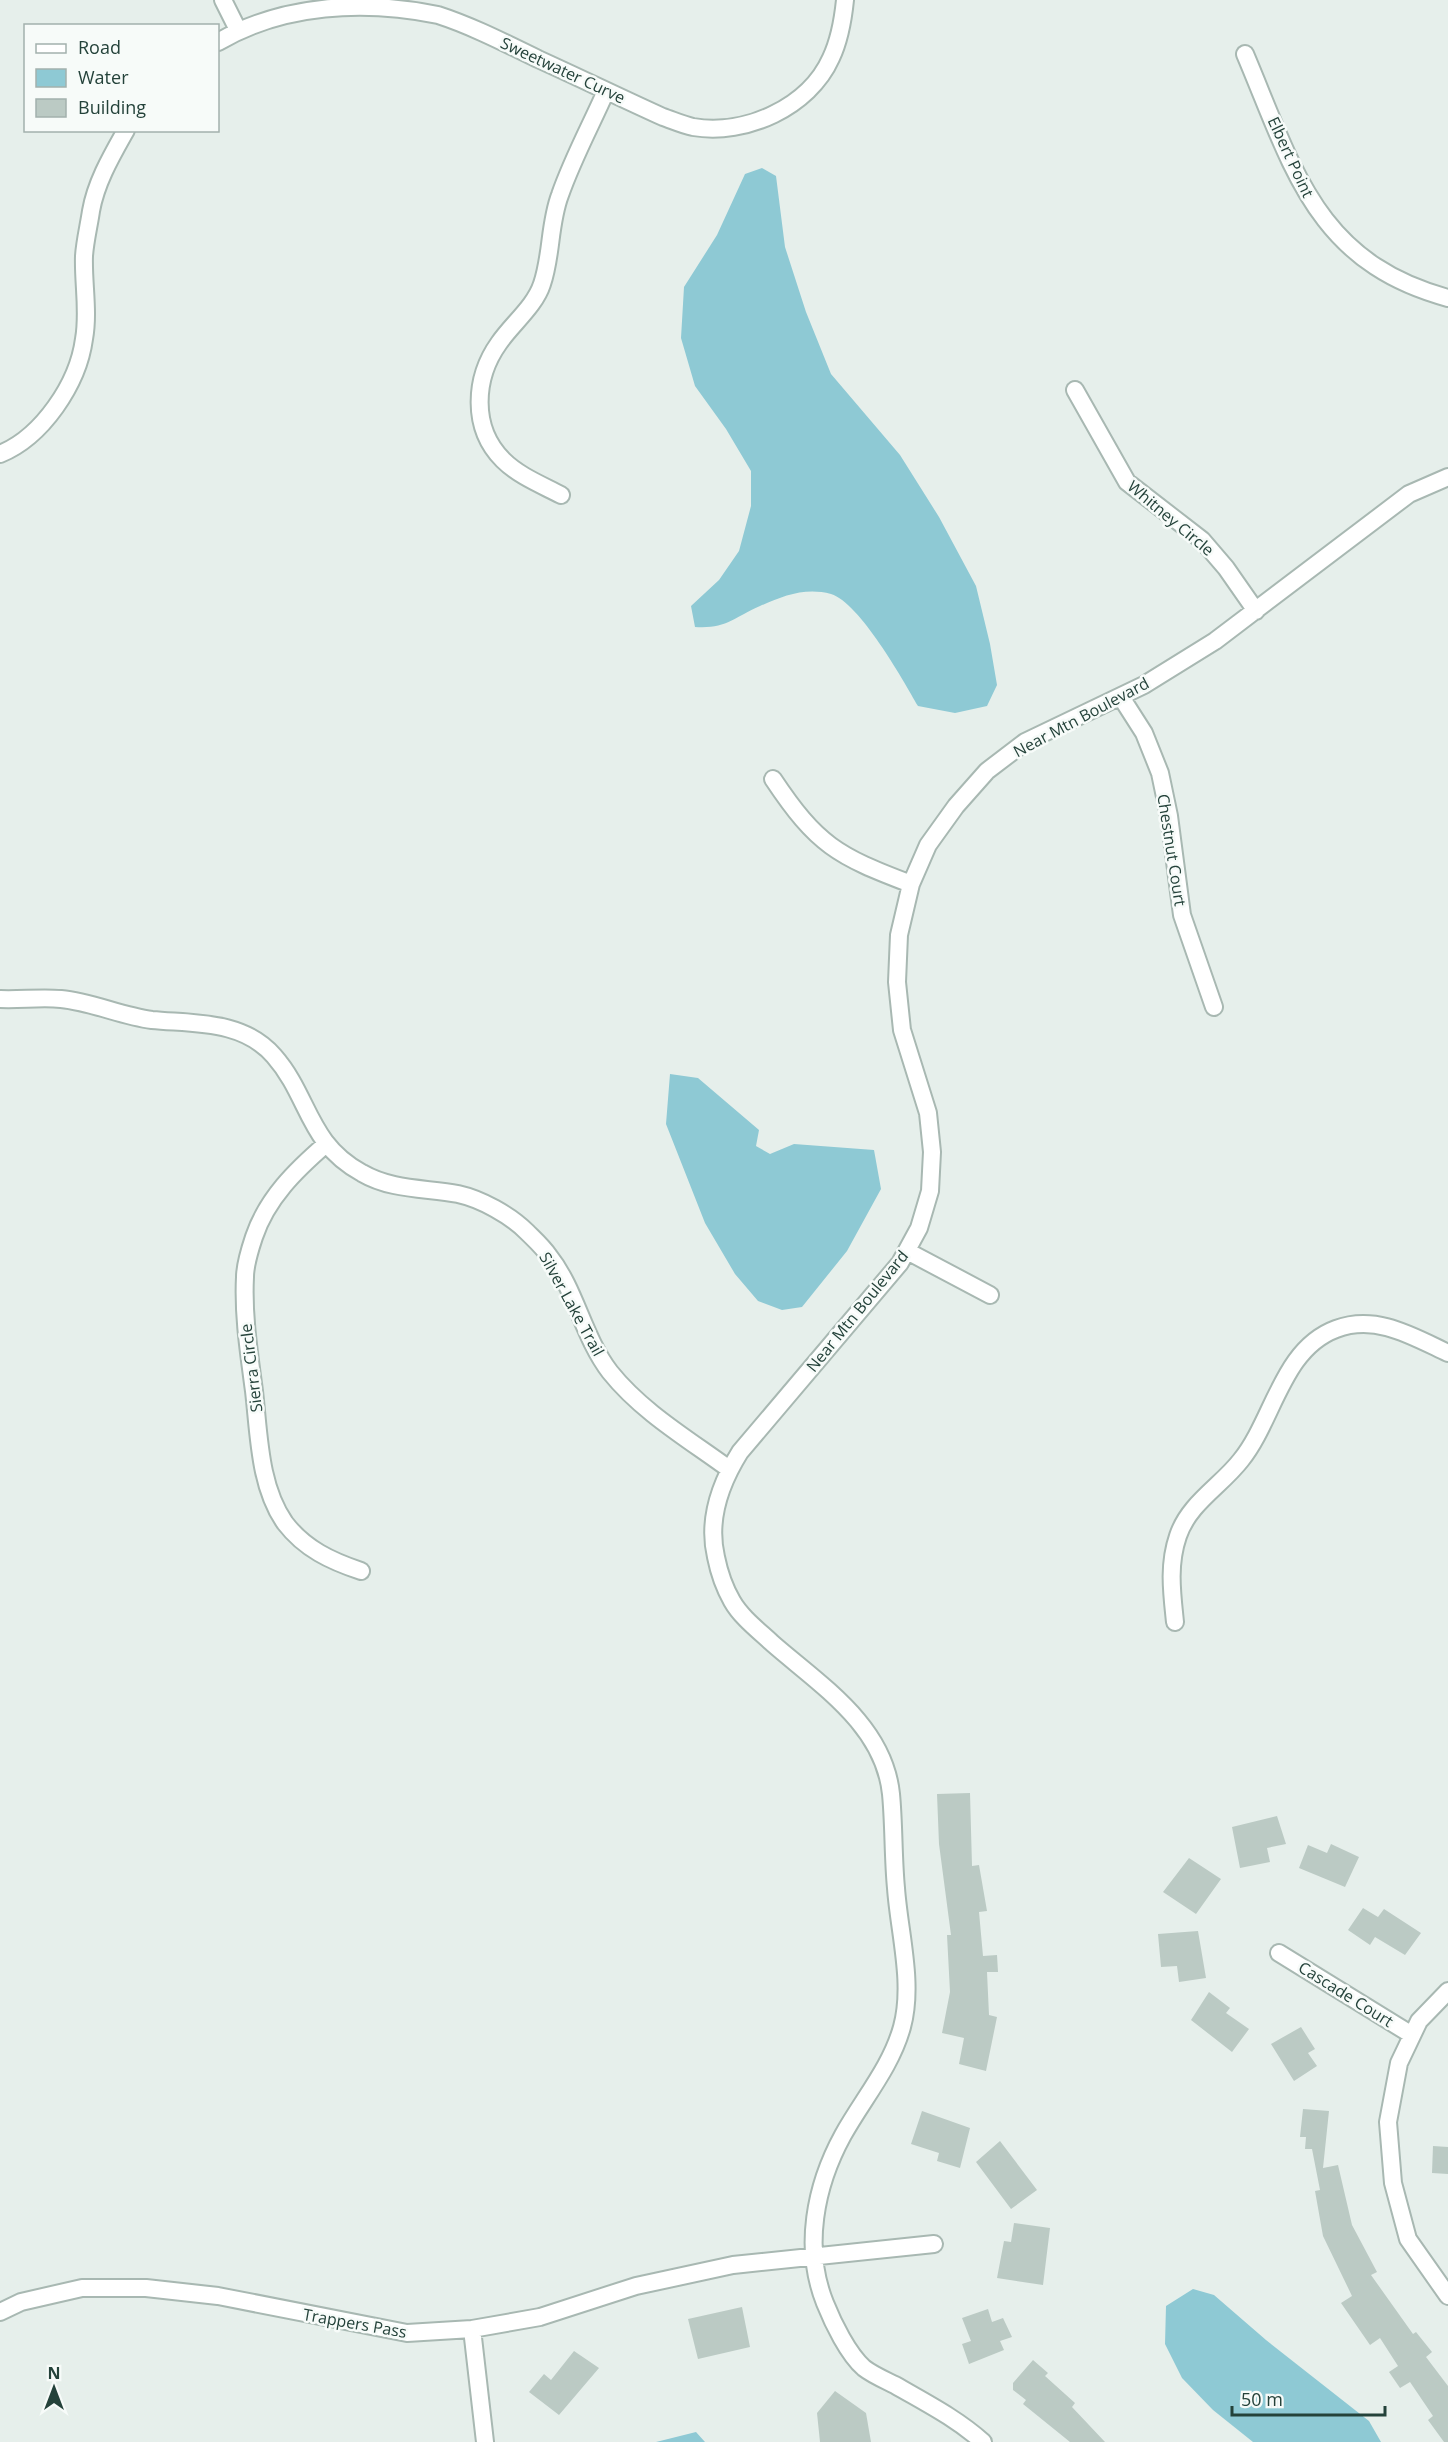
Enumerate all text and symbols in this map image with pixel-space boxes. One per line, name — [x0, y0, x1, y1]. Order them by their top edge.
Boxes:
legend — [24, 24, 219, 132]
street label: Sweetwater Curve — [497, 32, 629, 108]
text: Road — [78, 35, 121, 59]
text: Water — [78, 65, 129, 89]
text: Building — [78, 95, 146, 119]
street label: Elbert Point — [1263, 113, 1319, 201]
street label: Whitney Circle — [1123, 475, 1219, 561]
street label: Near Mtn Boulevard — [1009, 672, 1153, 762]
street label: Chestnut Court — [1152, 792, 1192, 908]
street label: Near Mtn Boulevard — [801, 1246, 913, 1376]
street label: Silver Lake Trail — [534, 1248, 610, 1360]
street label: Sierra Circle — [235, 1322, 267, 1414]
street label: Cascade Court — [1294, 1956, 1398, 2032]
street label: Trappers Pass — [301, 2303, 409, 2343]
north arrow — [24, 2358, 84, 2418]
text: N — [47, 2362, 61, 2384]
scale bar — [1232, 2379, 1385, 2417]
text: 50 m — [1241, 2387, 1283, 2411]

